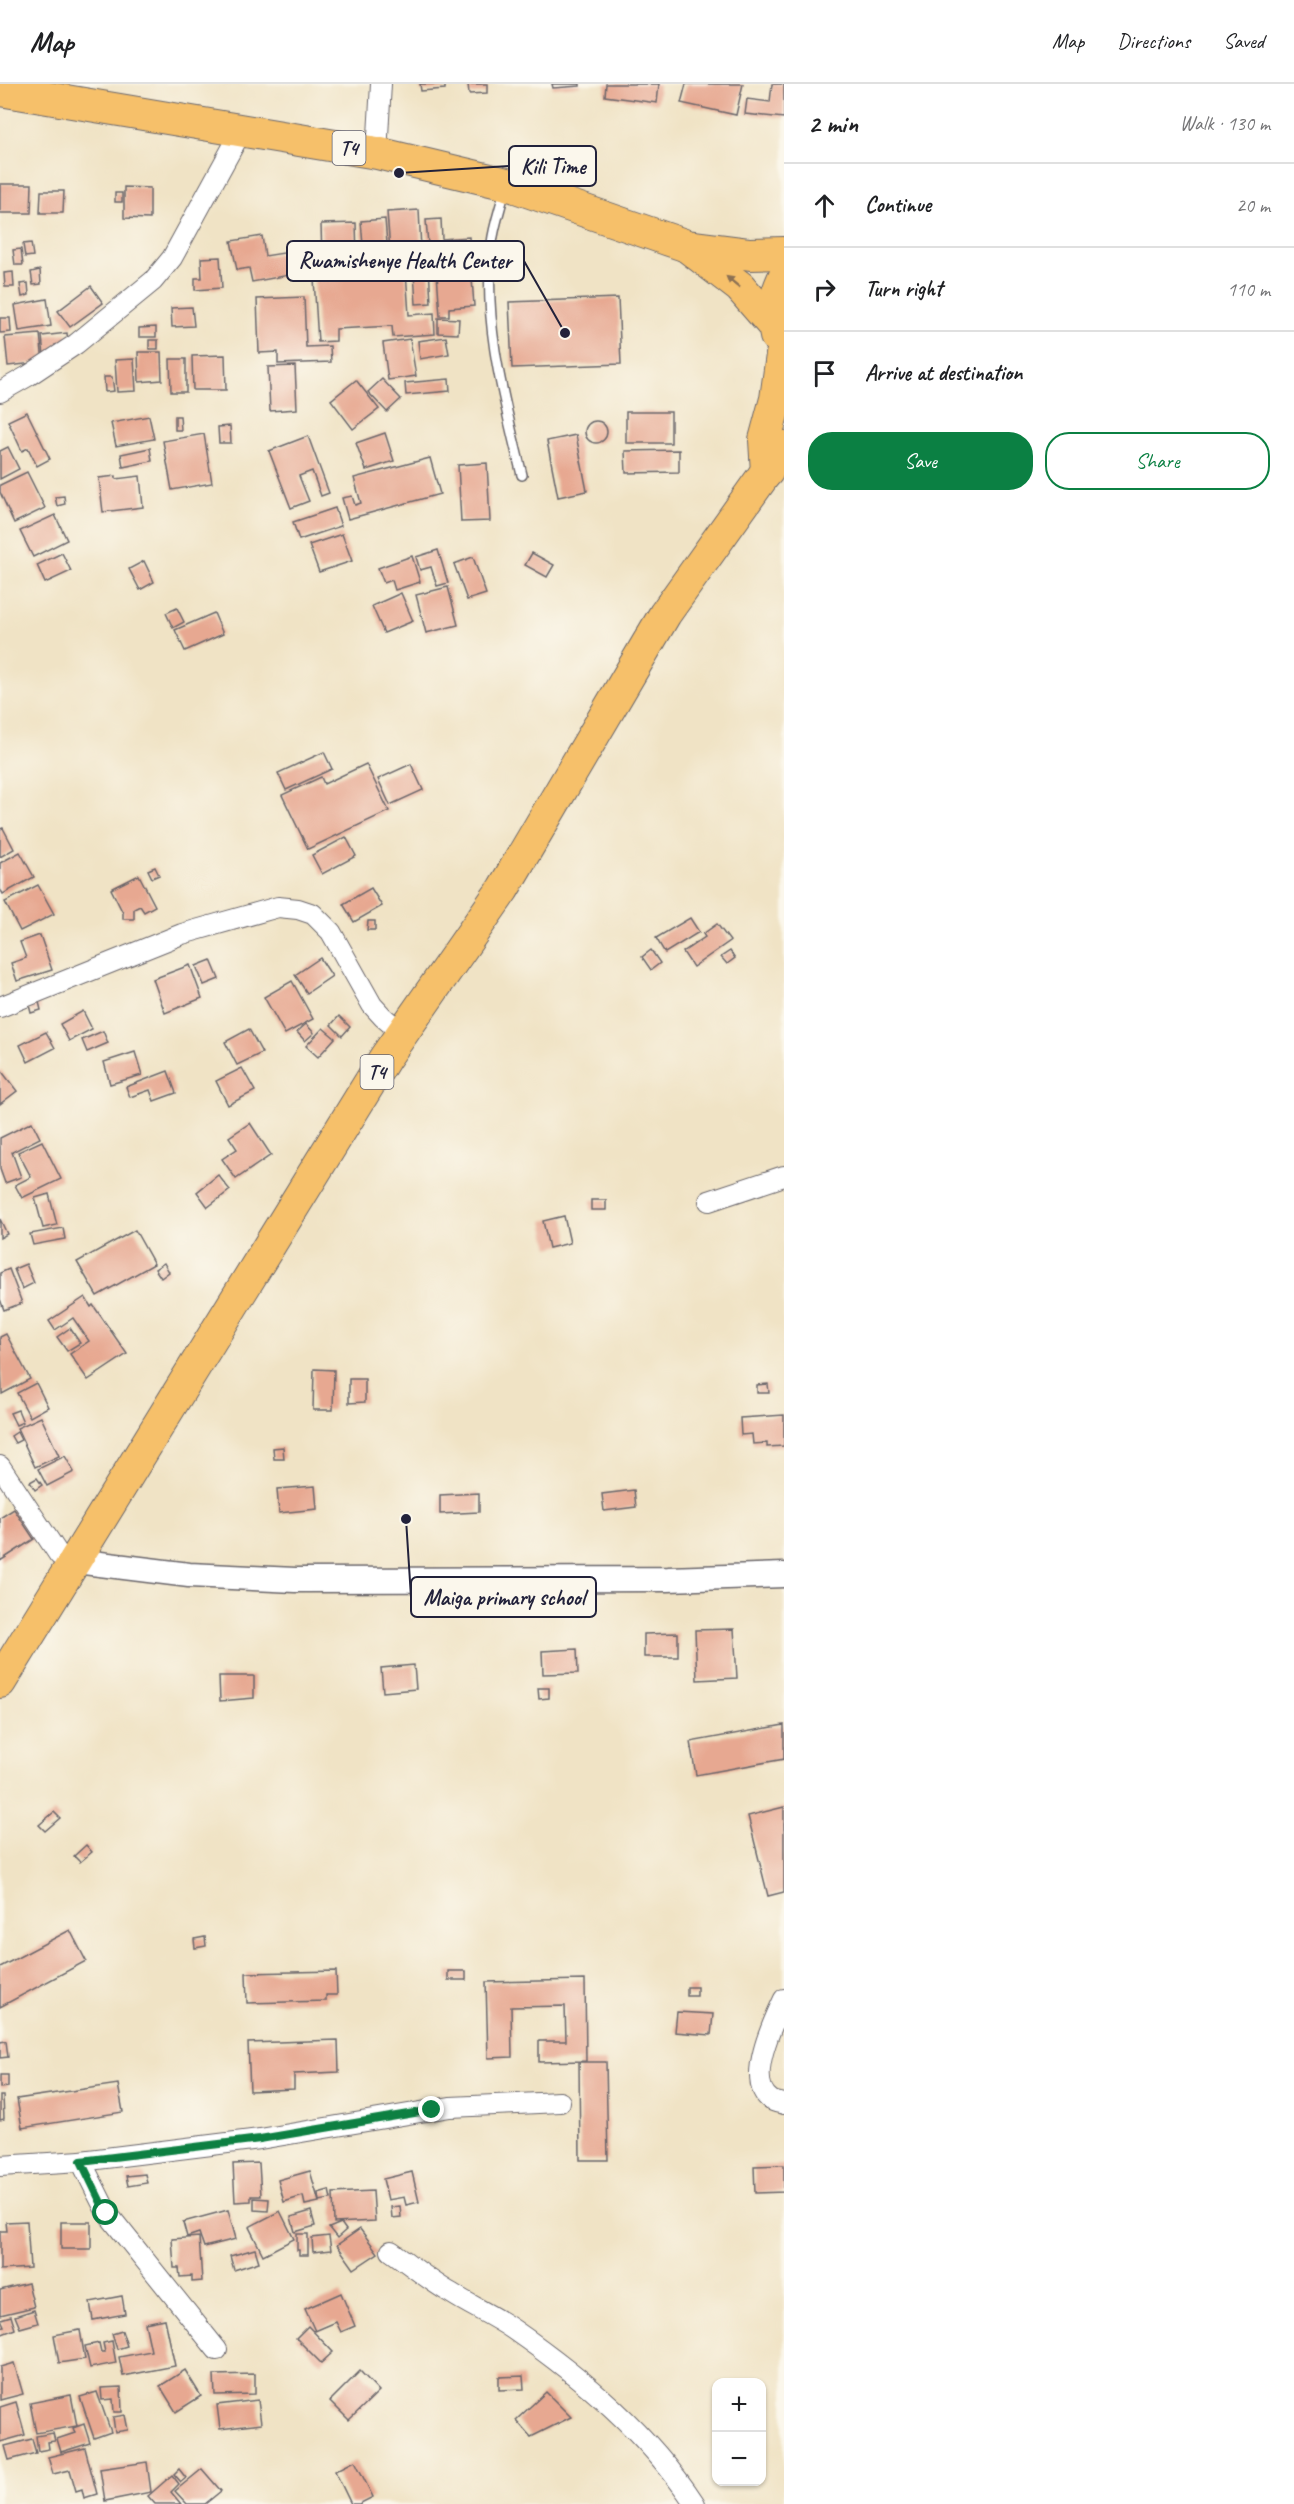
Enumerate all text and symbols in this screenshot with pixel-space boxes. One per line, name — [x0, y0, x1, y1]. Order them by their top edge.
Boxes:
text: Map — [30, 24, 73, 59]
text: Map — [1052, 28, 1084, 54]
text: Directions — [1117, 28, 1190, 54]
text: Saved — [1223, 28, 1264, 54]
text: 2 min — [808, 107, 858, 140]
text: Walk · 130 m — [1180, 111, 1270, 136]
road number: T4 — [332, 131, 366, 165]
callout: Kili Time — [509, 146, 596, 186]
text: Kili Time — [521, 153, 588, 181]
icon: ahead — [808, 189, 841, 222]
text: Continue — [865, 191, 931, 219]
text: 20 m — [1236, 193, 1270, 218]
callout: Rwamishenye Health Center — [287, 241, 524, 281]
text: Rwamishenye Health Center — [299, 247, 513, 275]
icon: right — [808, 273, 841, 306]
text: Turn right — [865, 275, 942, 303]
one-way arrow — [725, 276, 741, 289]
text: 110 m — [1227, 277, 1270, 302]
icon: arrive — [808, 357, 841, 390]
text: Arrive at destination — [865, 359, 1022, 387]
button: Save — [808, 432, 1033, 490]
button: Share — [1045, 432, 1270, 490]
road number: T4 — [360, 1055, 394, 1089]
callout: Maiga primary school — [411, 1577, 596, 1617]
text: Maiga primary school — [423, 1584, 589, 1612]
route end — [418, 2096, 444, 2122]
route start — [92, 2199, 118, 2225]
map controls — [712, 2378, 766, 2486]
button: + — [712, 2378, 766, 2432]
button: − — [712, 2432, 766, 2486]

